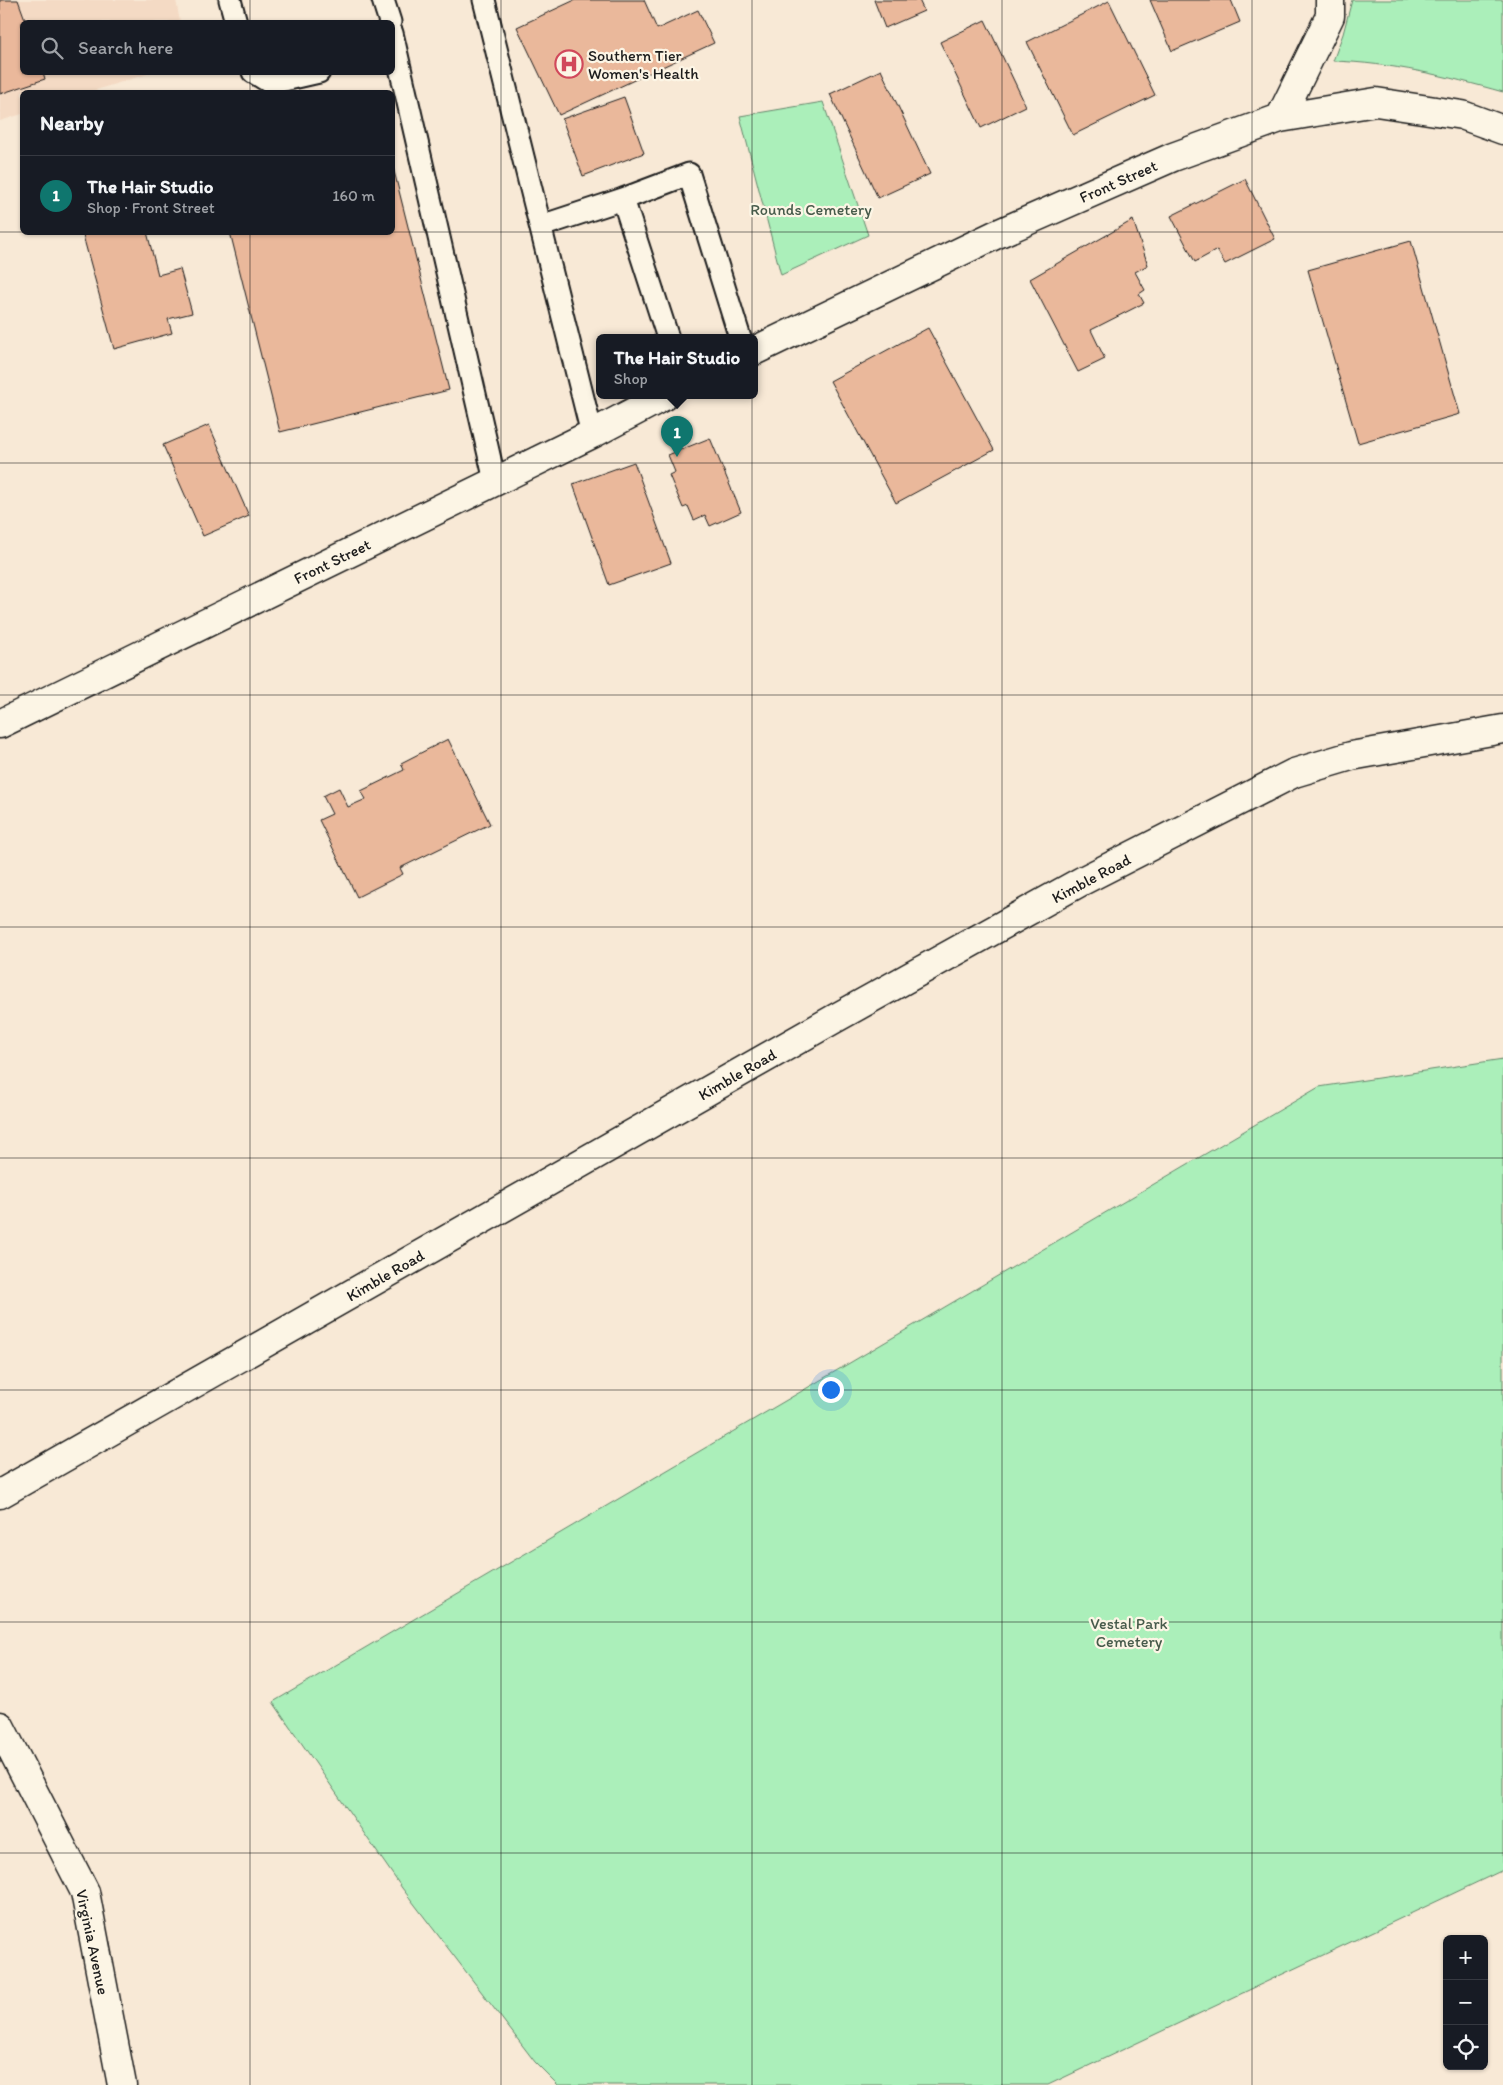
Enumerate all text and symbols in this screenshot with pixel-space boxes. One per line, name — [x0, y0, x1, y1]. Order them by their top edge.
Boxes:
search box — [20, 20, 395, 75]
icon: search — [38, 34, 66, 62]
text: Search here — [78, 36, 173, 59]
place label: Southern Tier Women's Health — [588, 46, 699, 83]
hospital icon: Southern Tier Women's Health — [554, 49, 584, 79]
text: Nearby — [40, 110, 104, 135]
street label: Front Street — [1076, 156, 1160, 207]
text: The Hair Studio — [87, 175, 213, 198]
text: 1 — [52, 186, 60, 205]
text: 160 m — [332, 186, 375, 205]
text: Shop · Front Street — [87, 198, 215, 217]
park label: Rounds Cemetery — [750, 200, 872, 219]
popup — [596, 334, 758, 399]
text: The Hair Studio — [614, 346, 740, 369]
text: Shop — [614, 369, 648, 388]
pin: 1 — [661, 416, 693, 457]
street label: Front Street — [291, 535, 374, 588]
street label: Kimble Road — [1048, 850, 1134, 907]
street label: Kimble Road — [695, 1044, 780, 1104]
street label: Kimble Road — [343, 1245, 428, 1305]
your location — [818, 1377, 844, 1403]
park label: Vestal Park Cemetery — [1090, 1614, 1168, 1651]
street label: Virginia Avenue — [72, 1888, 113, 1997]
map controls — [1443, 1935, 1488, 2070]
button: + — [1443, 1935, 1488, 1980]
button: − — [1443, 1980, 1488, 2025]
button: locate — [1443, 2025, 1488, 2070]

